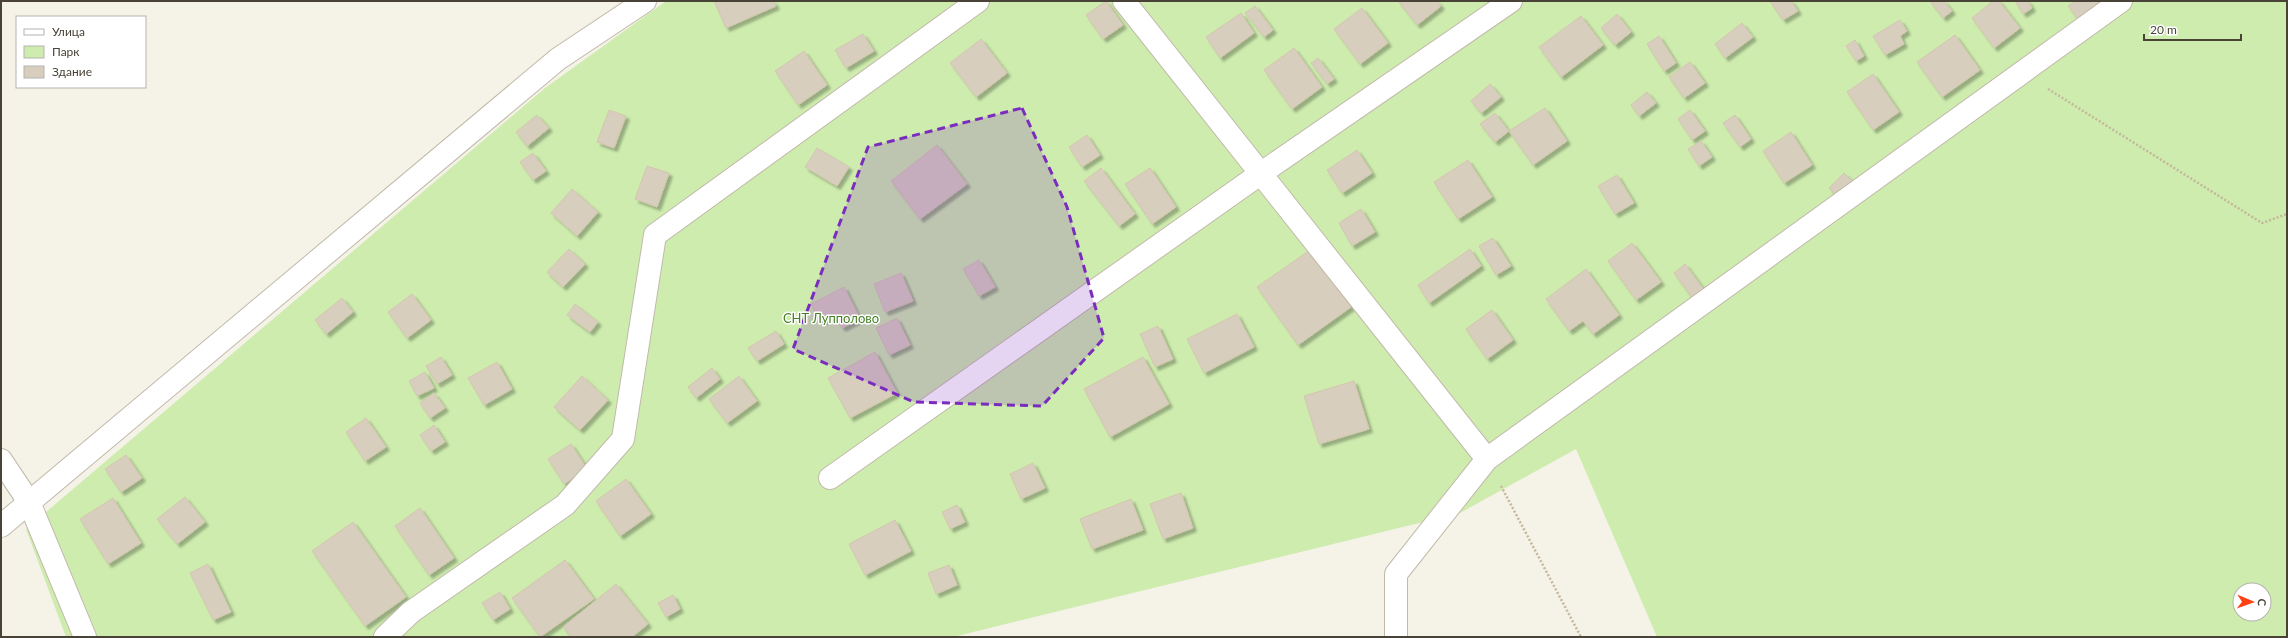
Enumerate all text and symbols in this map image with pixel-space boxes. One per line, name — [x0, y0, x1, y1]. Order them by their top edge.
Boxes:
legend — [16, 16, 146, 88]
scale bar — [2144, 16, 2241, 42]
text: 20 m — [2150, 22, 2177, 37]
text: Улица — [52, 24, 85, 39]
text: Парк — [52, 44, 80, 59]
text: Здание — [52, 64, 92, 79]
park label: СНТ Лупполово — [783, 310, 879, 326]
north arrow — [2232, 582, 2272, 622]
text: С — [2256, 599, 2269, 607]

